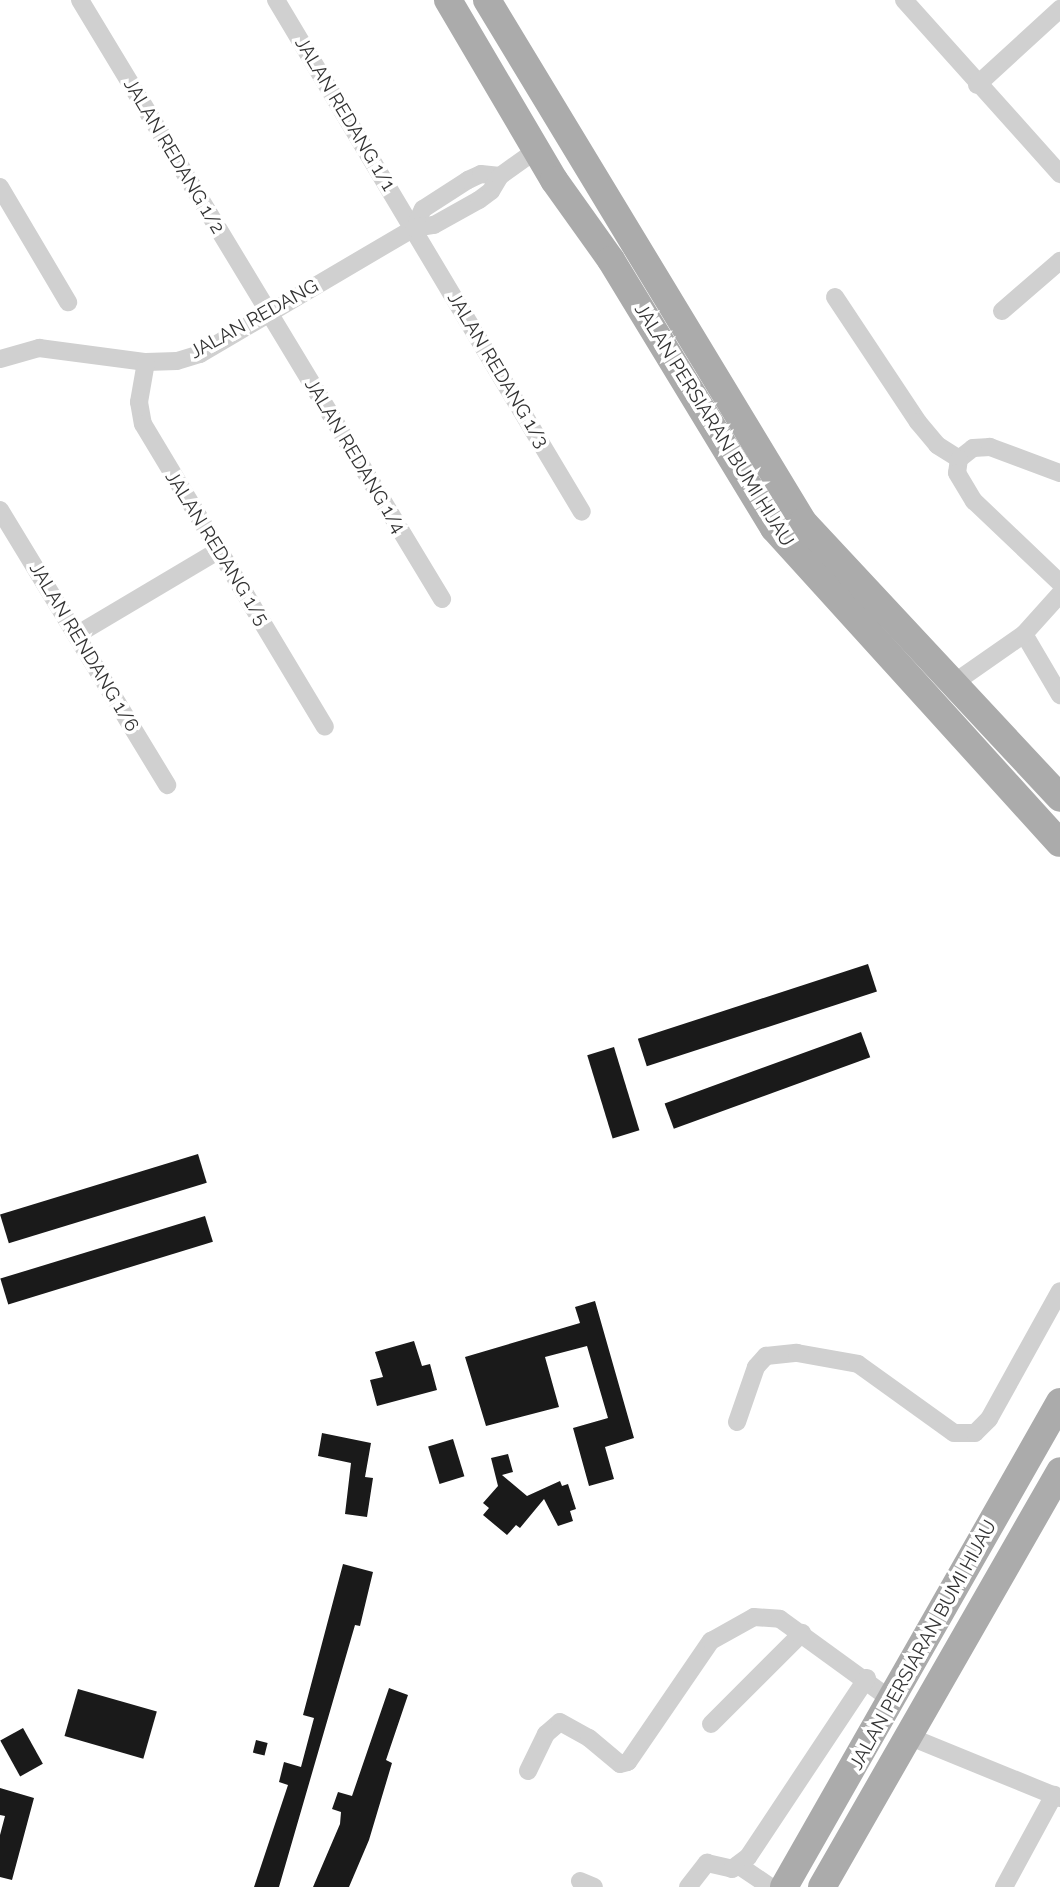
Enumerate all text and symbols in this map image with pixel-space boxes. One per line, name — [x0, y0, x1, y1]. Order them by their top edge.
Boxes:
street label: JALAN REDANG 1/1 — [290, 33, 400, 195]
street label: JALAN REDANG 1/2 — [119, 74, 229, 238]
street label: JALAN REDANG — [186, 274, 322, 364]
street label: JALAN REDANG 1/3 — [443, 288, 553, 452]
street label: JALAN PERSIARAN BUMI HIJAU — [630, 299, 798, 551]
street label: JALAN REDANG 1/4 — [300, 375, 410, 537]
street label: JALAN REDANG 1/5 — [160, 467, 274, 629]
street label: JALAN RENDANG 1/6 — [24, 558, 144, 736]
street label: JALAN PERSIARAN BUMI HIJAU — [845, 1516, 1001, 1774]

